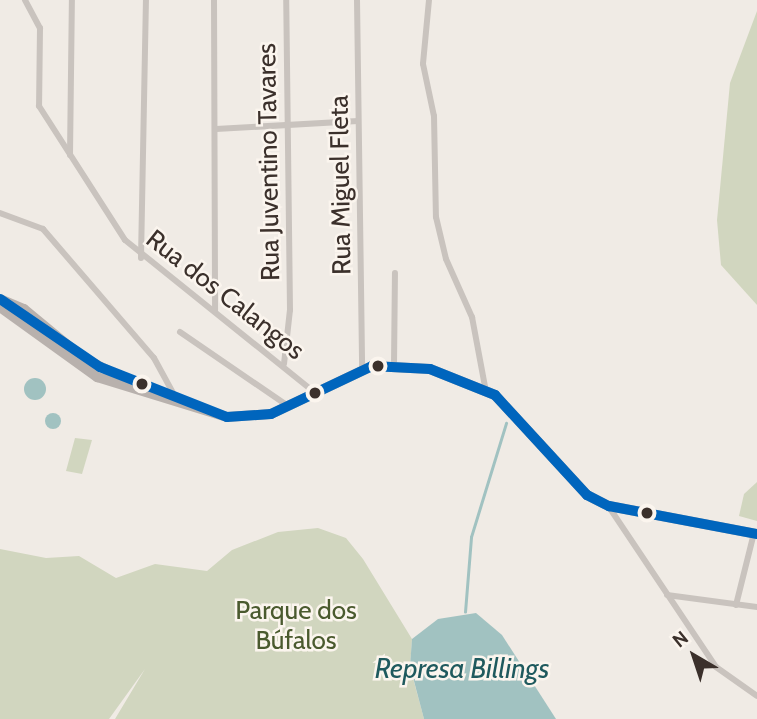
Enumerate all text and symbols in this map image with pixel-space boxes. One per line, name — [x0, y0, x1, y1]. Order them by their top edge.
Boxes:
street label: Rua Juventino Tavares — [251, 43, 287, 281]
street label: Rua Miguel Fleta — [324, 95, 358, 275]
street label: Rua dos Calangos — [140, 224, 310, 366]
unlabelled marker — [371, 359, 385, 373]
unlabelled marker — [135, 377, 149, 391]
unlabelled marker — [308, 386, 322, 400]
unlabelled marker — [640, 506, 654, 520]
park label: Parque dos Búfalos — [235, 595, 357, 656]
north arrow — [659, 621, 729, 691]
text: N — [668, 626, 693, 652]
water label: Represa Billings — [375, 651, 549, 685]

